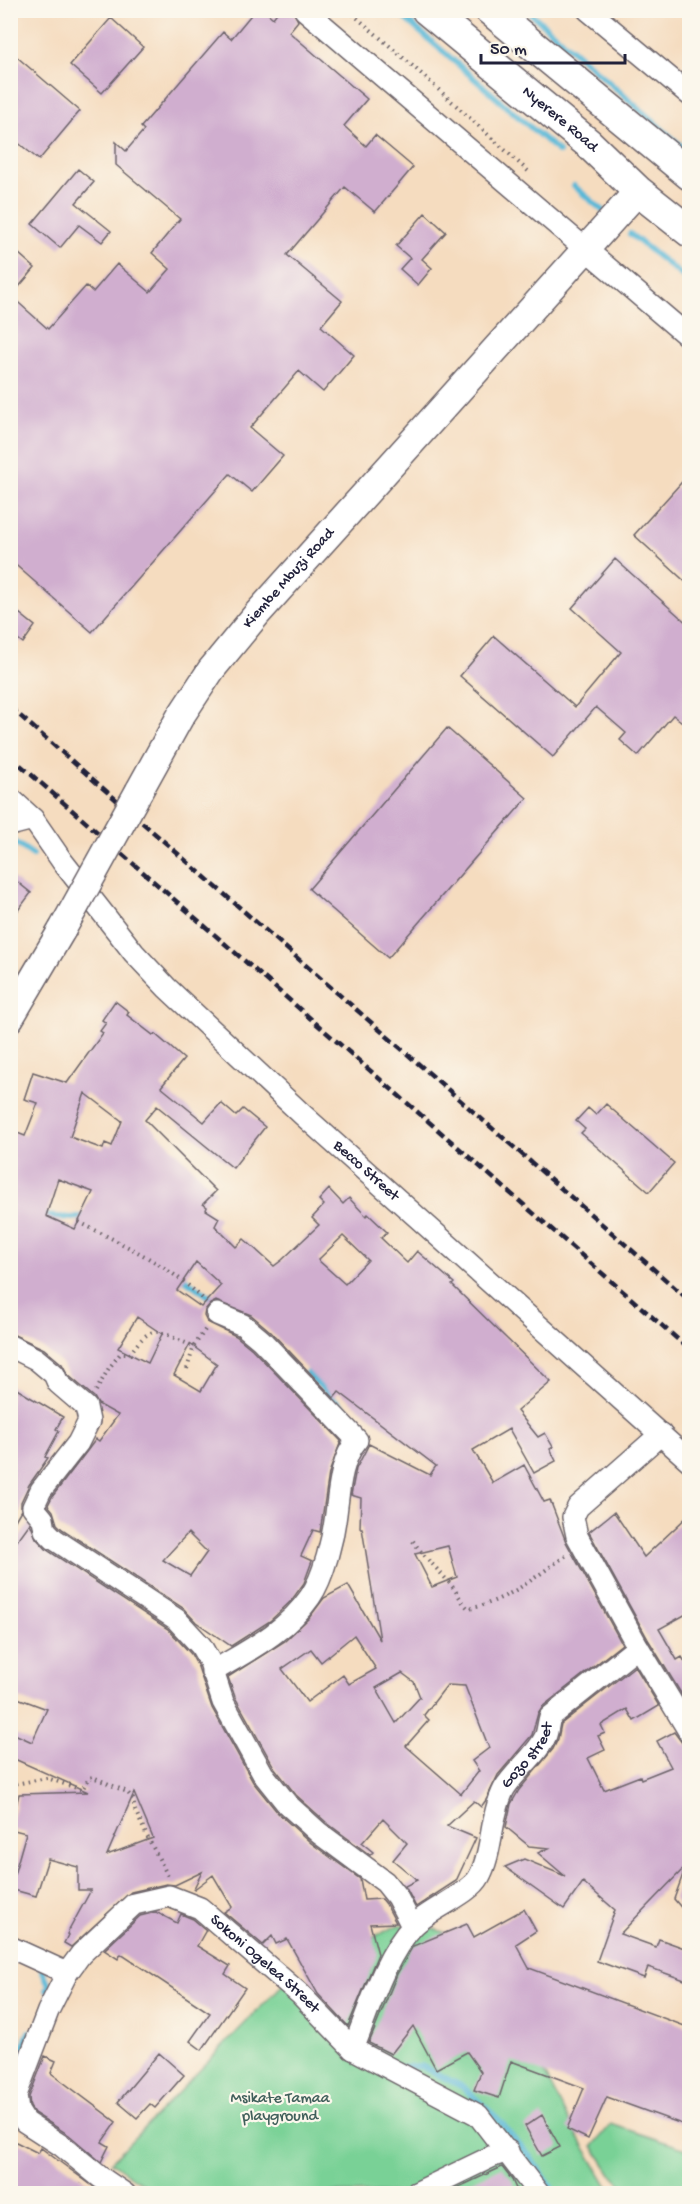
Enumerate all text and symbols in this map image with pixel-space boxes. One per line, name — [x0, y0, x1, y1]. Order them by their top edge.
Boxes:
scale bar — [481, 27, 625, 65]
text: 50 m — [490, 40, 527, 61]
street label: Nyerere Road — [518, 83, 603, 158]
street label: Kiembe Mbuzi Road — [239, 523, 340, 633]
street label: Becco Street — [328, 1136, 404, 1207]
street label: Gozo street — [498, 1720, 558, 1793]
street label: Sokoni Ogelea Street — [205, 1911, 324, 2019]
park label: Msikate Tamaa playground — [230, 2090, 331, 2127]

